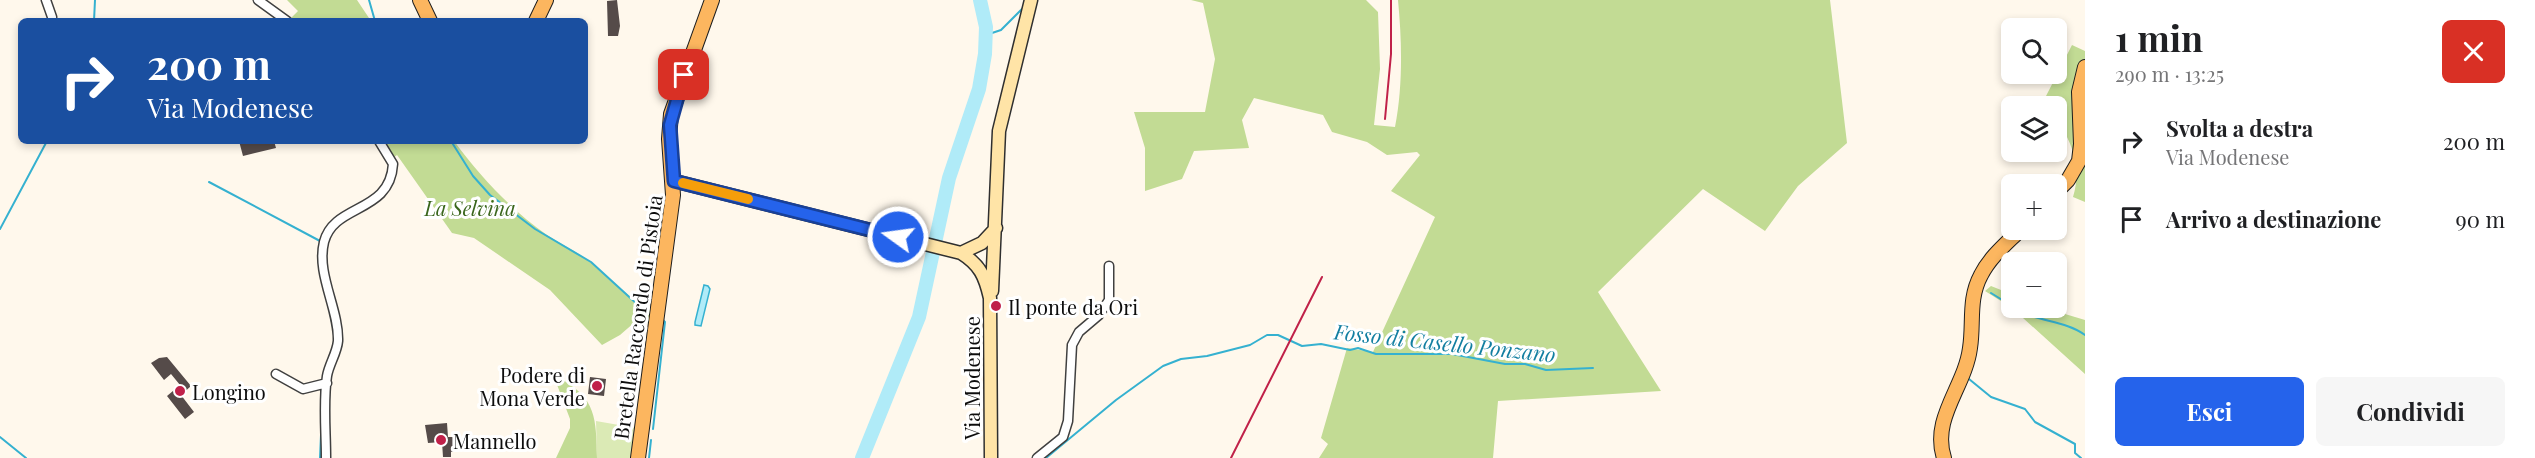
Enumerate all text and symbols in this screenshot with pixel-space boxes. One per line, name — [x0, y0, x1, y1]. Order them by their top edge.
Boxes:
text: 1 min — [2115, 13, 2203, 61]
map controls — [2001, 18, 2067, 318]
button: search — [2001, 18, 2067, 84]
button: close — [2442, 20, 2505, 83]
text: 200 m — [147, 35, 271, 91]
icon: right — [48, 42, 126, 120]
pin — [658, 49, 709, 100]
icon: arrive — [667, 58, 700, 91]
text: 290 m · 13:25 — [2115, 60, 2224, 87]
text: Via Modenese — [147, 89, 314, 125]
button: layers — [2001, 96, 2067, 162]
text: Svolta a destra — [2166, 113, 2313, 143]
icon: right — [2115, 125, 2148, 158]
text: 200 m — [2443, 126, 2505, 156]
text: Via Modenese — [2166, 143, 2289, 170]
button: + — [2001, 174, 2067, 240]
street label: Bretella Raccordo di Pistoia — [606, 193, 668, 441]
park label: La Selvina — [423, 194, 516, 221]
icon: arrive — [2115, 203, 2148, 236]
text: Arrivo a destinazione — [2166, 204, 2381, 234]
text: 90 m — [2456, 204, 2505, 234]
position arrow — [866, 205, 930, 269]
button: − — [2001, 252, 2067, 318]
place label: Il ponte da Ori — [1008, 293, 1138, 320]
marker: Il ponte da Ori — [989, 299, 1003, 313]
street label: Via Modenese — [958, 316, 985, 441]
water label: Fosso di Casello Ponzano — [1332, 316, 1557, 368]
place label: Podere di Mona Verde — [479, 361, 585, 411]
button: Esci — [2115, 377, 2304, 446]
button: Condividi — [2316, 377, 2505, 446]
place label: Longino — [192, 378, 266, 405]
marker: Podere di Mona Verde — [590, 379, 604, 393]
marker: Longino — [173, 384, 187, 398]
place label: Mannello — [453, 427, 537, 454]
marker: Mannello — [434, 433, 448, 447]

